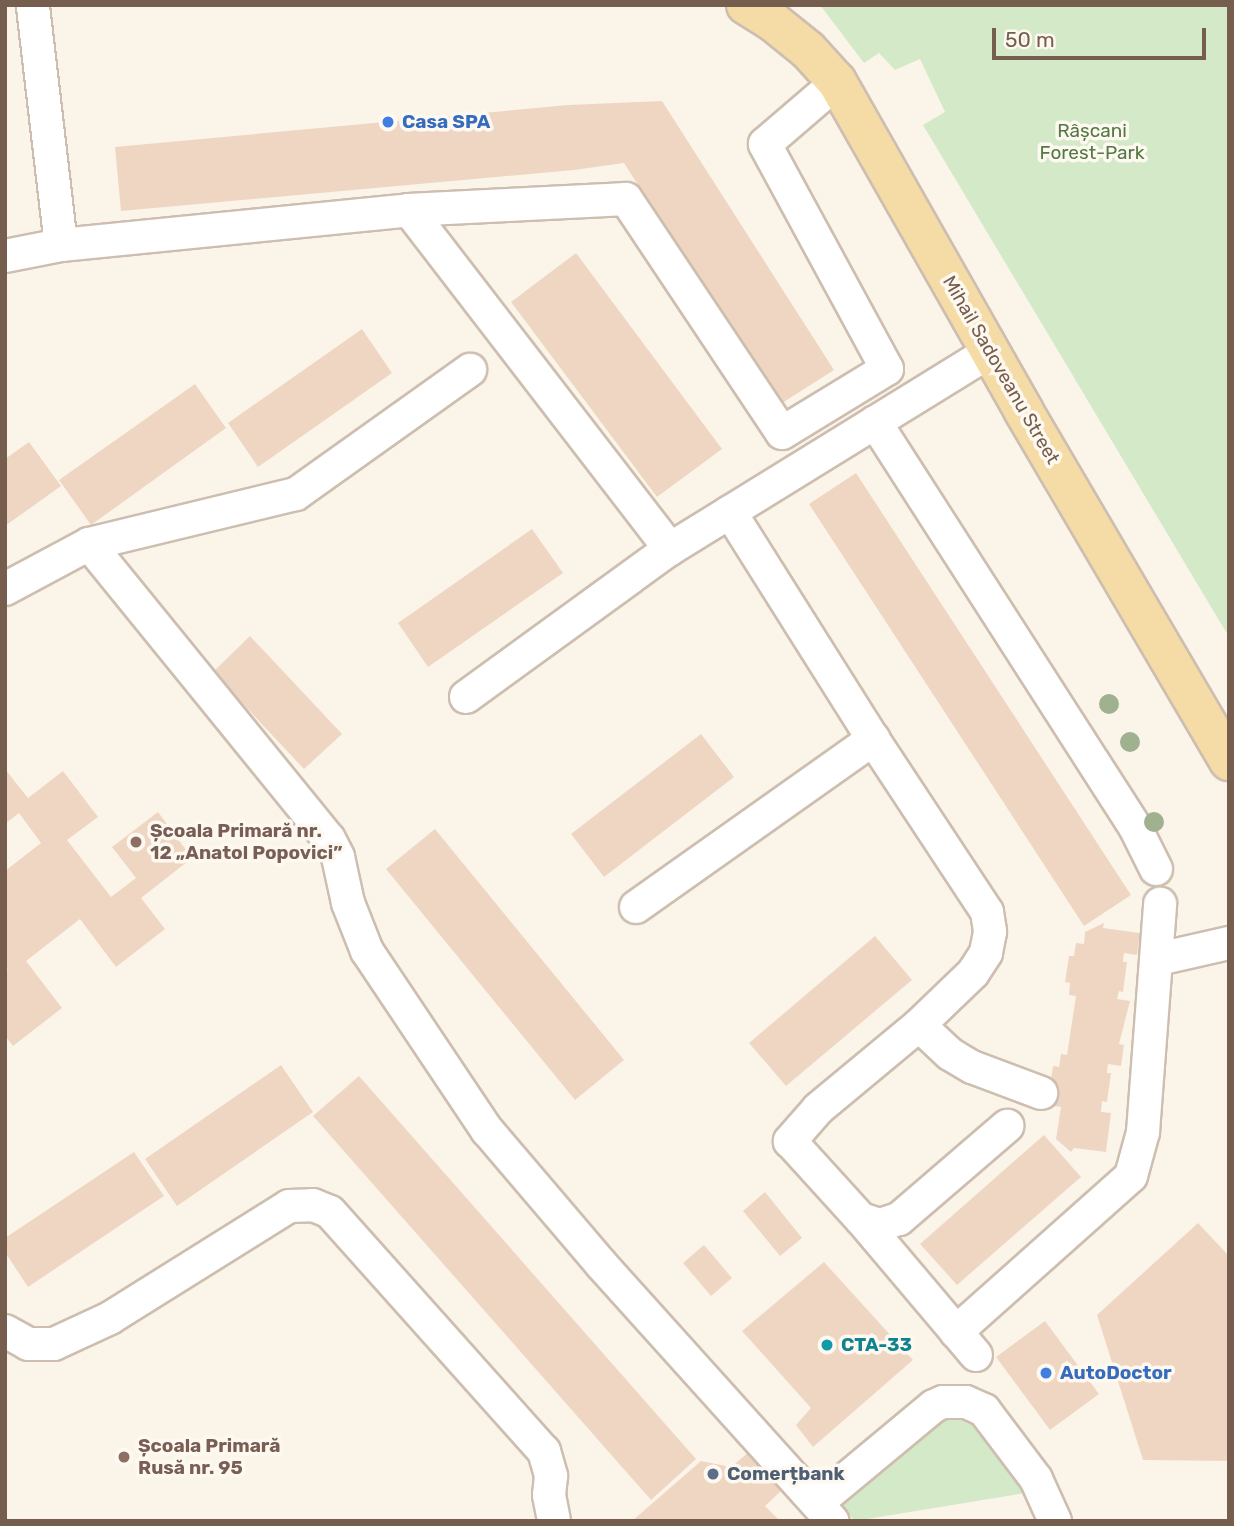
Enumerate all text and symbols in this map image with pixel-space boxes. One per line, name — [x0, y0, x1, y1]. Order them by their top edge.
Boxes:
scale bar — [996, 14, 1210, 58]
text: 50 m — [1005, 27, 1055, 52]
place label: Casa SPA — [402, 111, 490, 133]
marker: Casa SPA — [380, 114, 396, 130]
park label: Râșcani Forest-Park — [1040, 120, 1144, 164]
street label: Mihail Sadoveanu Street — [938, 272, 1064, 468]
place label: Școala Primară nr. 12 „Anatol Popovici” — [150, 820, 342, 864]
marker: Școala Primară nr. 12 „Anatol Popovici” — [128, 834, 144, 850]
place label: CTA-33 — [841, 1334, 912, 1356]
marker: CTA-33 — [819, 1337, 835, 1353]
place label: AutoDoctor — [1060, 1362, 1172, 1384]
marker: AutoDoctor — [1038, 1365, 1054, 1381]
place label: Școala Primară Rusă nr. 95 — [138, 1435, 281, 1479]
marker: Școala Primară Rusă nr. 95 — [116, 1449, 132, 1465]
place label: Comerțbank — [727, 1463, 845, 1485]
marker: Comerțbank — [705, 1466, 721, 1482]

